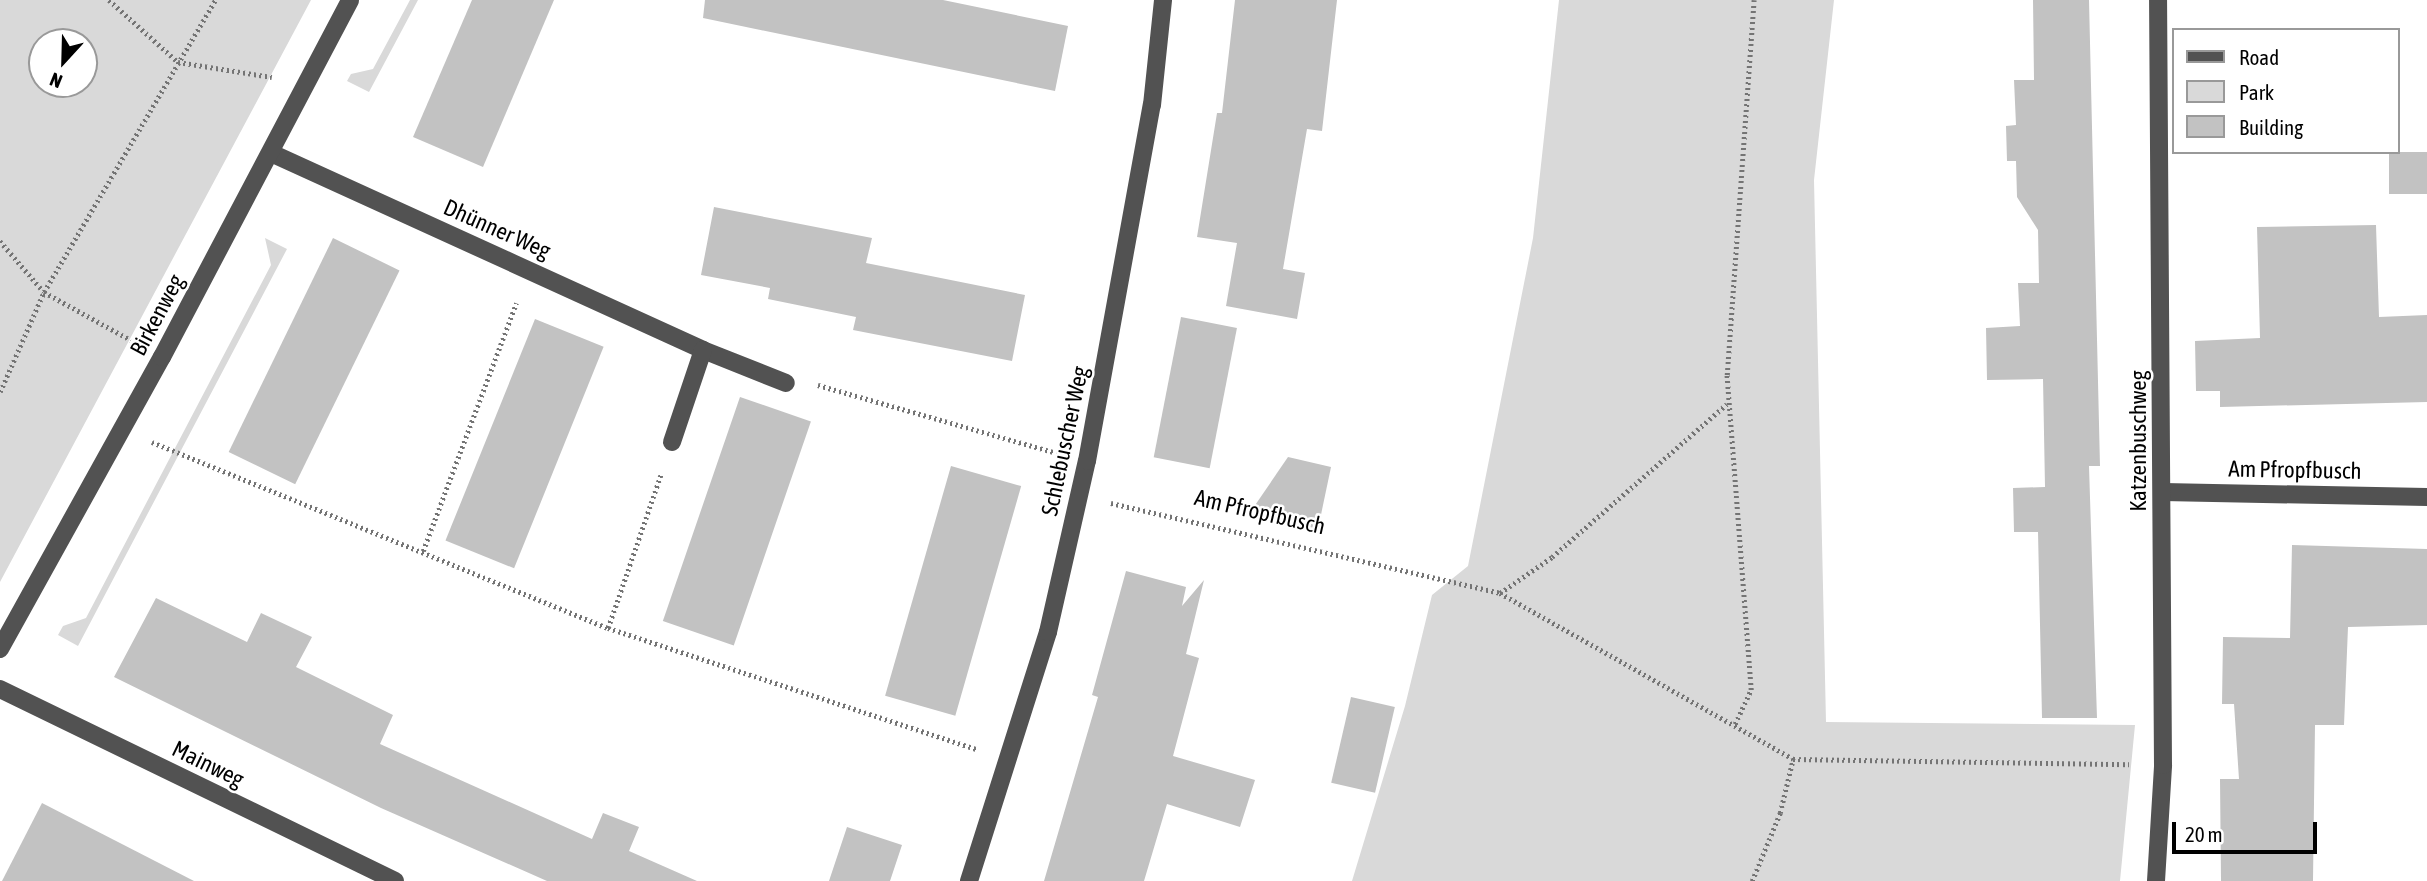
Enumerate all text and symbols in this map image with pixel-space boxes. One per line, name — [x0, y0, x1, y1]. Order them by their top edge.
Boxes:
north arrow — [28, 28, 98, 98]
legend — [2172, 28, 2399, 154]
text: Road — [2239, 45, 2279, 69]
text: N — [47, 68, 65, 93]
text: Park — [2239, 80, 2274, 104]
text: Building — [2239, 115, 2303, 139]
street label: Dhünner Weg — [439, 193, 555, 265]
street label: Birkenweg — [124, 270, 190, 360]
street label: Schlebuscher Weg — [1036, 364, 1094, 518]
street label: Katzenbuschweg — [2124, 370, 2152, 512]
street label: Am Pfropfbusch — [2228, 455, 2362, 485]
street label: Am Pfropfbusch — [1192, 484, 1328, 540]
street label: Mainweg — [168, 735, 248, 793]
scale bar — [2175, 808, 2320, 852]
text: 20 m — [2185, 822, 2223, 846]

